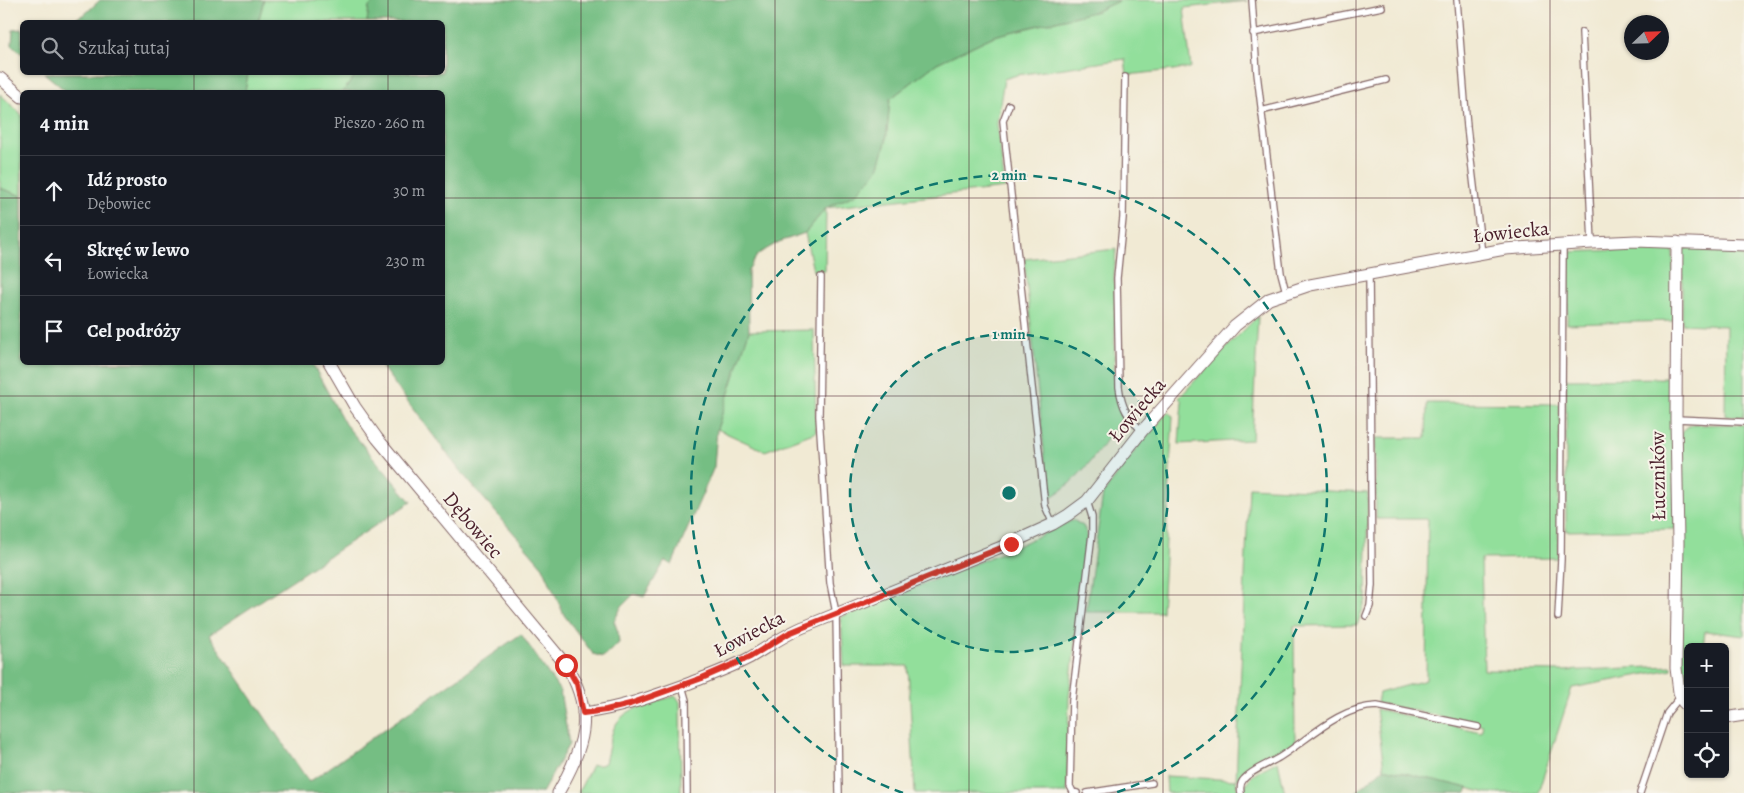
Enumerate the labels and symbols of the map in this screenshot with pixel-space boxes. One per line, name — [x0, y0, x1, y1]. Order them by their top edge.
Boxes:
north arrow — [1624, 15, 1669, 60]
text: 2 min — [991, 165, 1027, 185]
street label: Łowiecka — [1471, 214, 1551, 249]
text: 1 min — [992, 324, 1026, 344]
street label: Łowiecka — [1102, 371, 1172, 448]
street label: Łuczników — [1644, 430, 1672, 521]
centre of rings — [1000, 484, 1018, 502]
street label: Dębowiec — [437, 486, 509, 564]
route end — [1000, 533, 1023, 556]
street label: Łowiecka — [709, 604, 790, 664]
route start — [555, 654, 578, 677]

